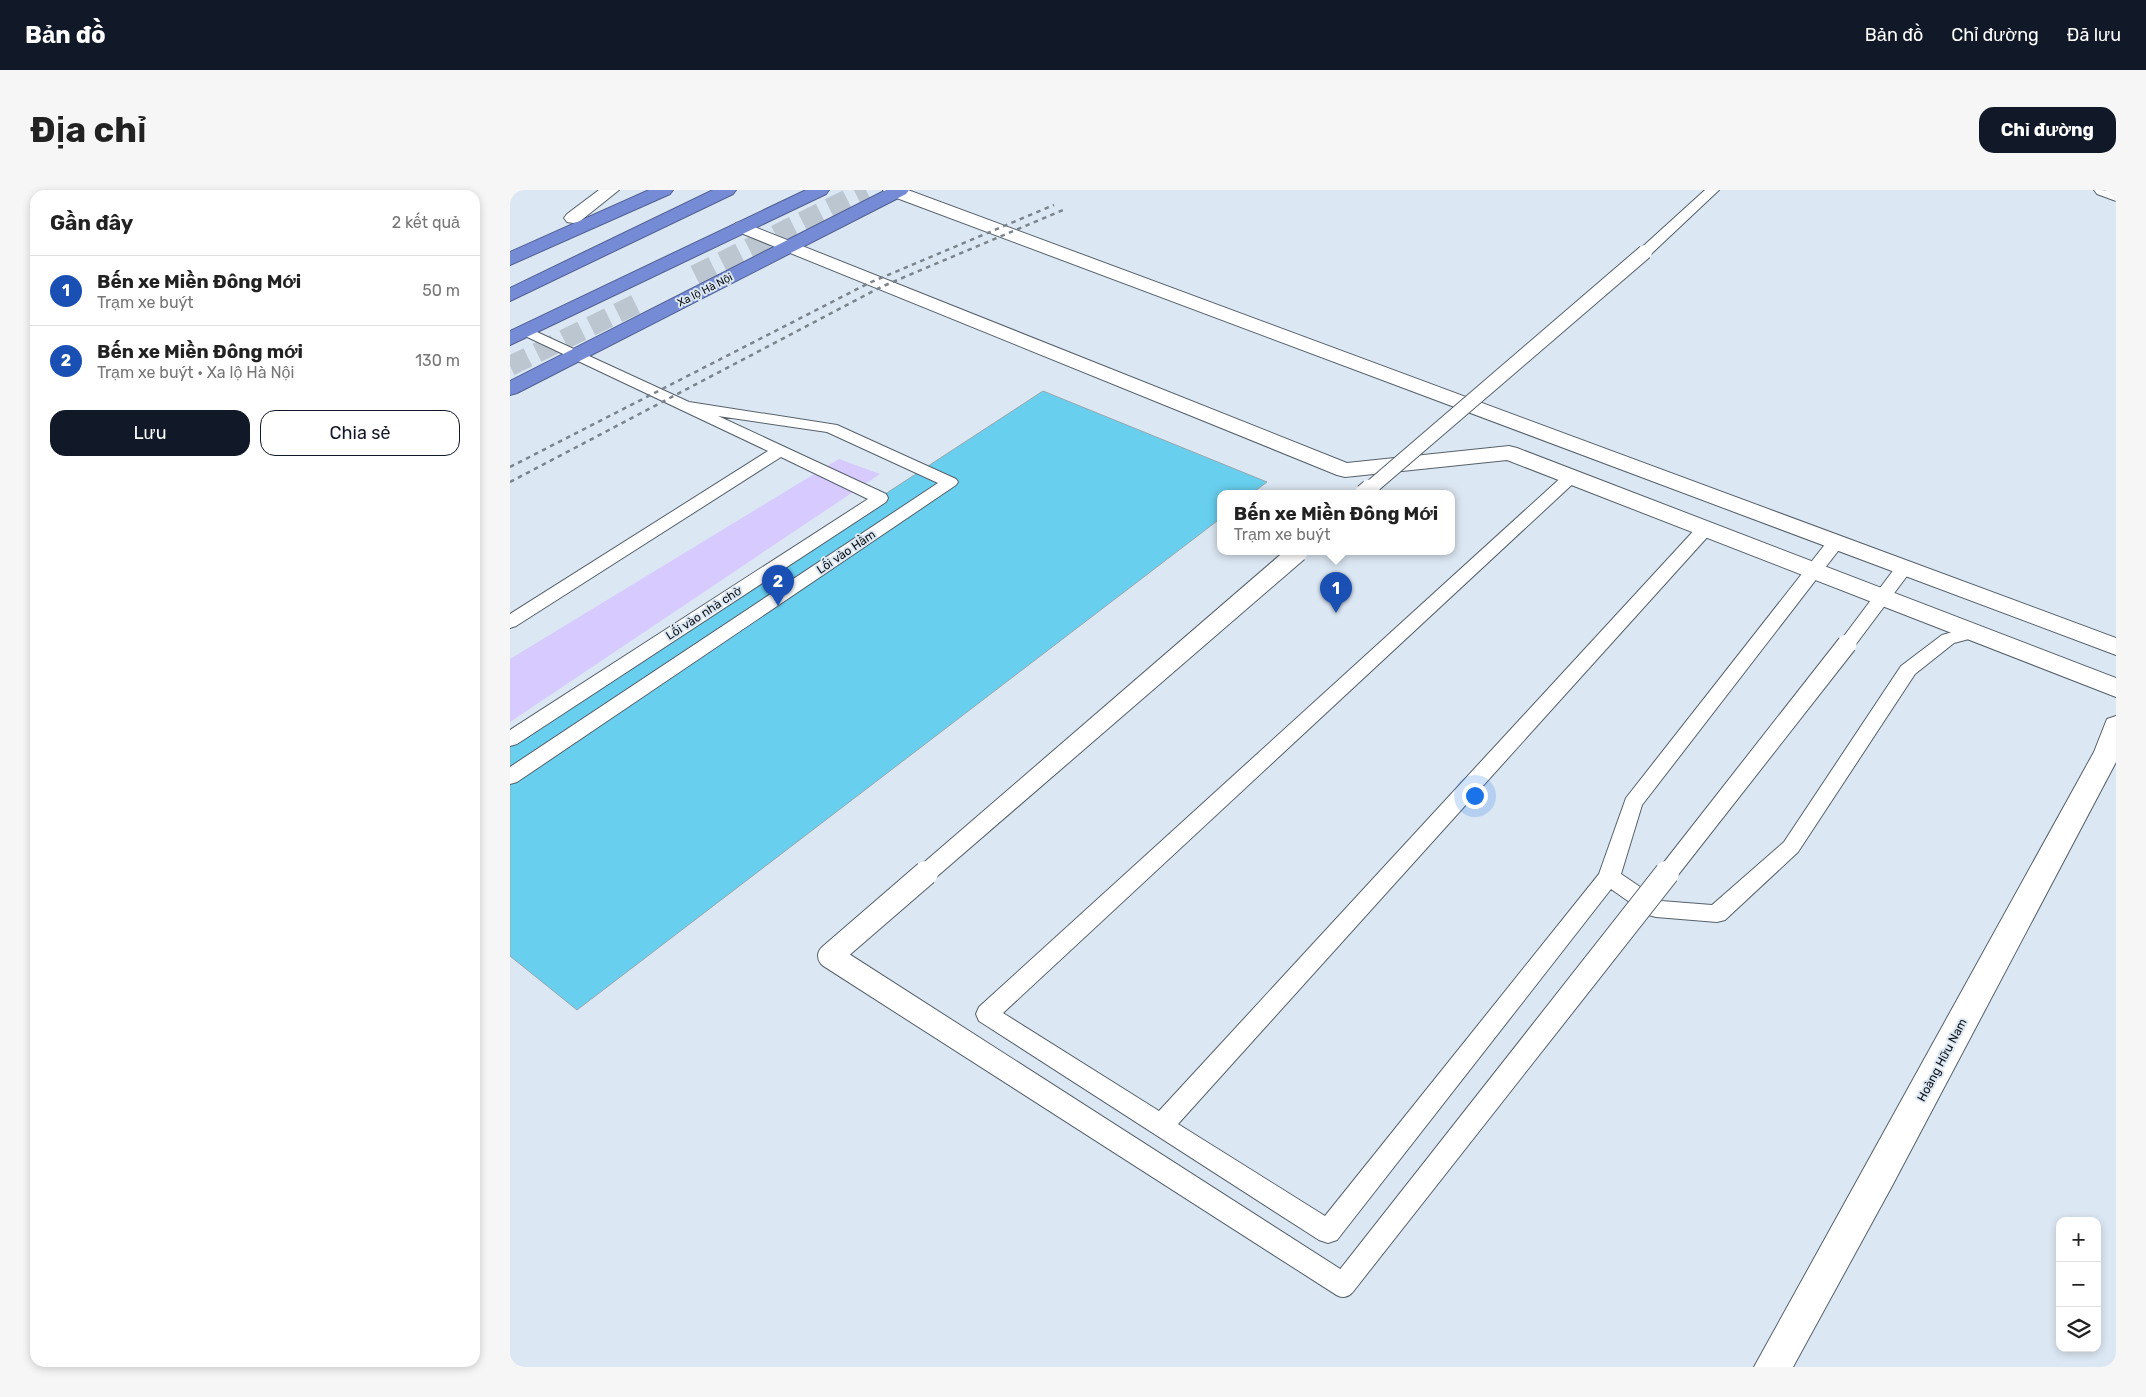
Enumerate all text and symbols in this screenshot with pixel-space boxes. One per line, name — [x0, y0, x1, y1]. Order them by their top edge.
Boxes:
text: Bản đồ — [25, 21, 106, 49]
text: Bản đồ — [1865, 24, 1923, 46]
text: Chỉ đường — [1951, 24, 2039, 46]
text: Đã lưu — [2067, 24, 2121, 46]
button: Chỉ đường — [1979, 107, 2116, 153]
text: Địa chỉ — [30, 109, 147, 151]
text: Gần đây — [50, 210, 133, 235]
text: 2 kết quả — [392, 213, 460, 232]
text: Bến xe Miền Đông Mới — [97, 270, 301, 293]
street label: Xa lộ Hà Nội — [675, 271, 735, 309]
text: 1 — [62, 281, 70, 300]
text: 50 m — [422, 281, 460, 300]
text: Trạm xe buýt — [97, 293, 194, 312]
text: Bến xe Miền Đông mới — [97, 340, 303, 363]
text: 2 — [61, 351, 71, 370]
text: 130 m — [415, 351, 460, 370]
text: Trạm xe buýt · Xa lộ Hà Nội — [97, 363, 294, 382]
button: Lưu — [50, 410, 250, 456]
button: Chia sẻ — [260, 410, 460, 456]
popup — [1217, 490, 1455, 555]
text: Bến xe Miền Đông Mới — [1234, 502, 1438, 525]
text: Trạm xe buýt — [1234, 525, 1330, 544]
street label: Lối vào Hầm — [814, 527, 878, 577]
pin: 2 — [762, 565, 794, 606]
pin: 1 — [1320, 572, 1352, 613]
street label: Lối vào nhà chờ — [663, 583, 745, 643]
your location — [1462, 783, 1488, 809]
street label: Hoàng Hữu Nam — [1914, 1016, 1970, 1104]
map controls — [2056, 1217, 2101, 1352]
button: + — [2056, 1217, 2101, 1262]
button: − — [2056, 1262, 2101, 1307]
button: layers — [2056, 1307, 2101, 1352]

